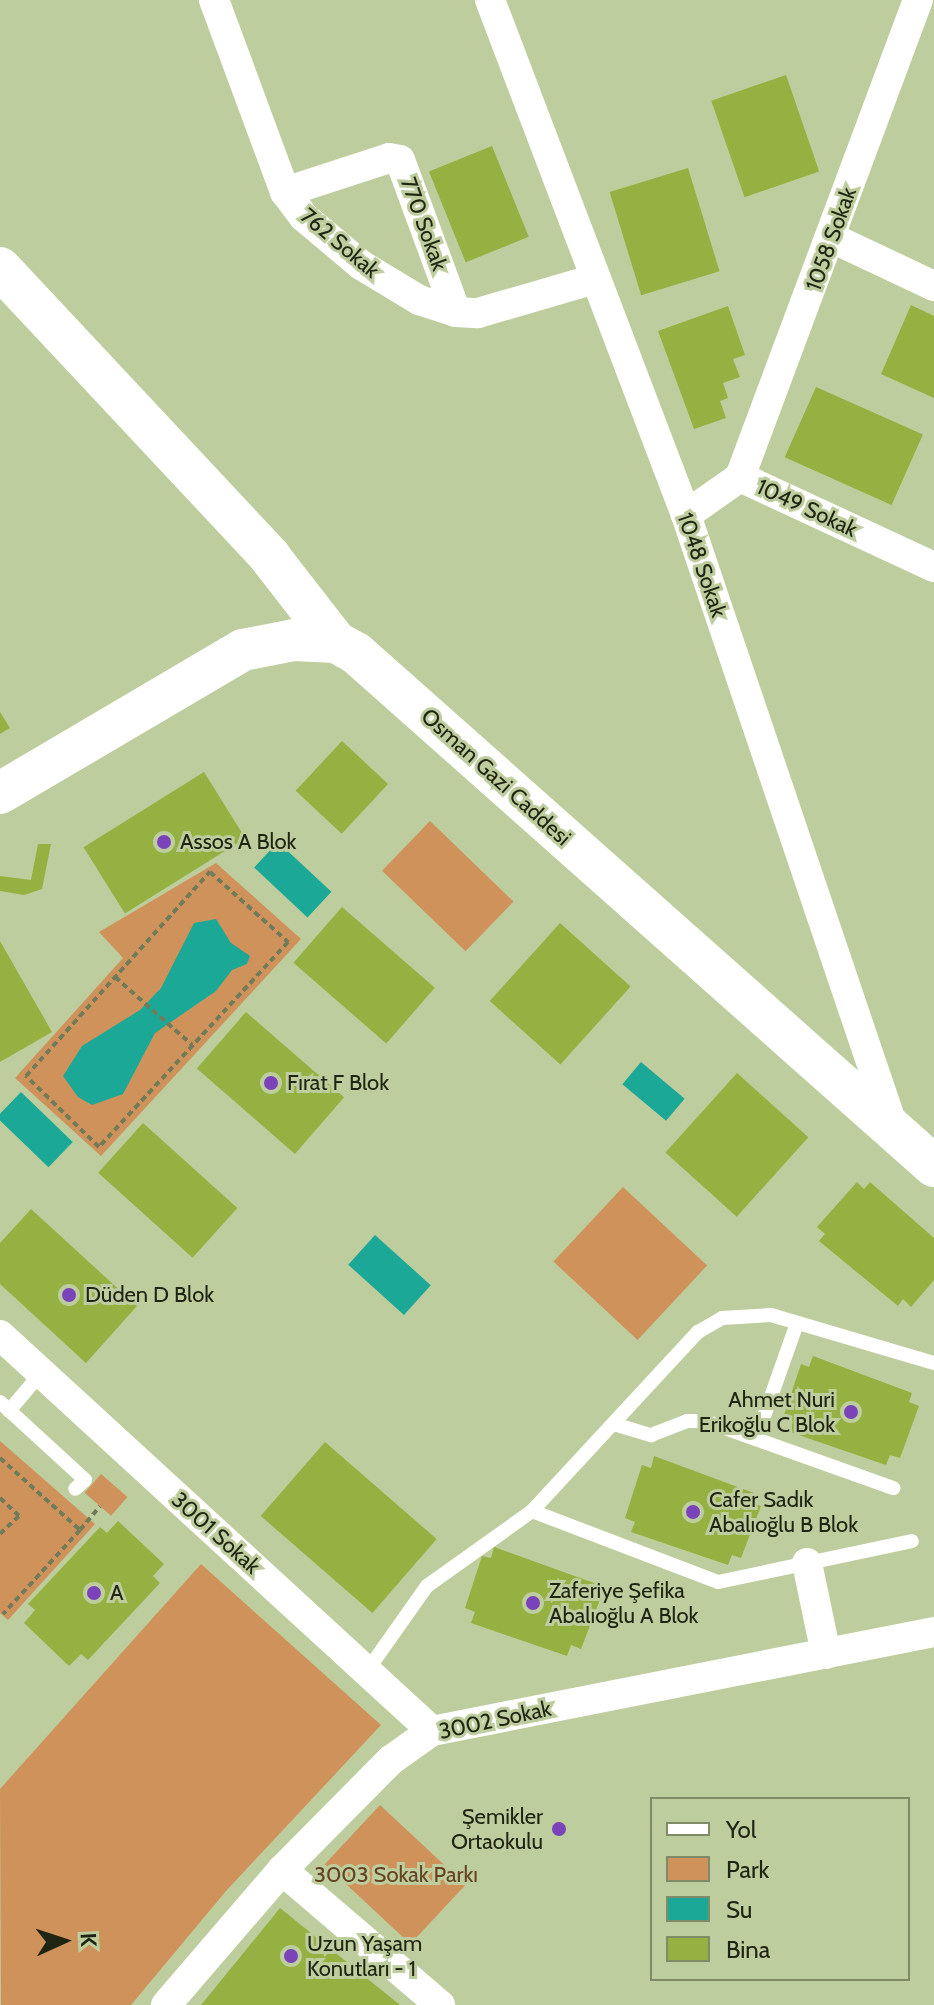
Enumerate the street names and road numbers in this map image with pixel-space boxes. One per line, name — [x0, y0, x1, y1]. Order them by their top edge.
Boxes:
street label: 770 Sokak — [395, 174, 453, 274]
street label: 1058 Sokak — [800, 184, 862, 294]
street label: 762 Sokak — [295, 202, 385, 284]
street label: 1049 Sokak — [753, 473, 861, 543]
street label: 1048 Sokak — [672, 509, 732, 621]
street label: Osman Gazi Caddesi — [416, 703, 576, 851]
street label: 3001 Sokak — [166, 1486, 266, 1580]
street label: 3002 Sokak — [436, 1695, 554, 1745]

